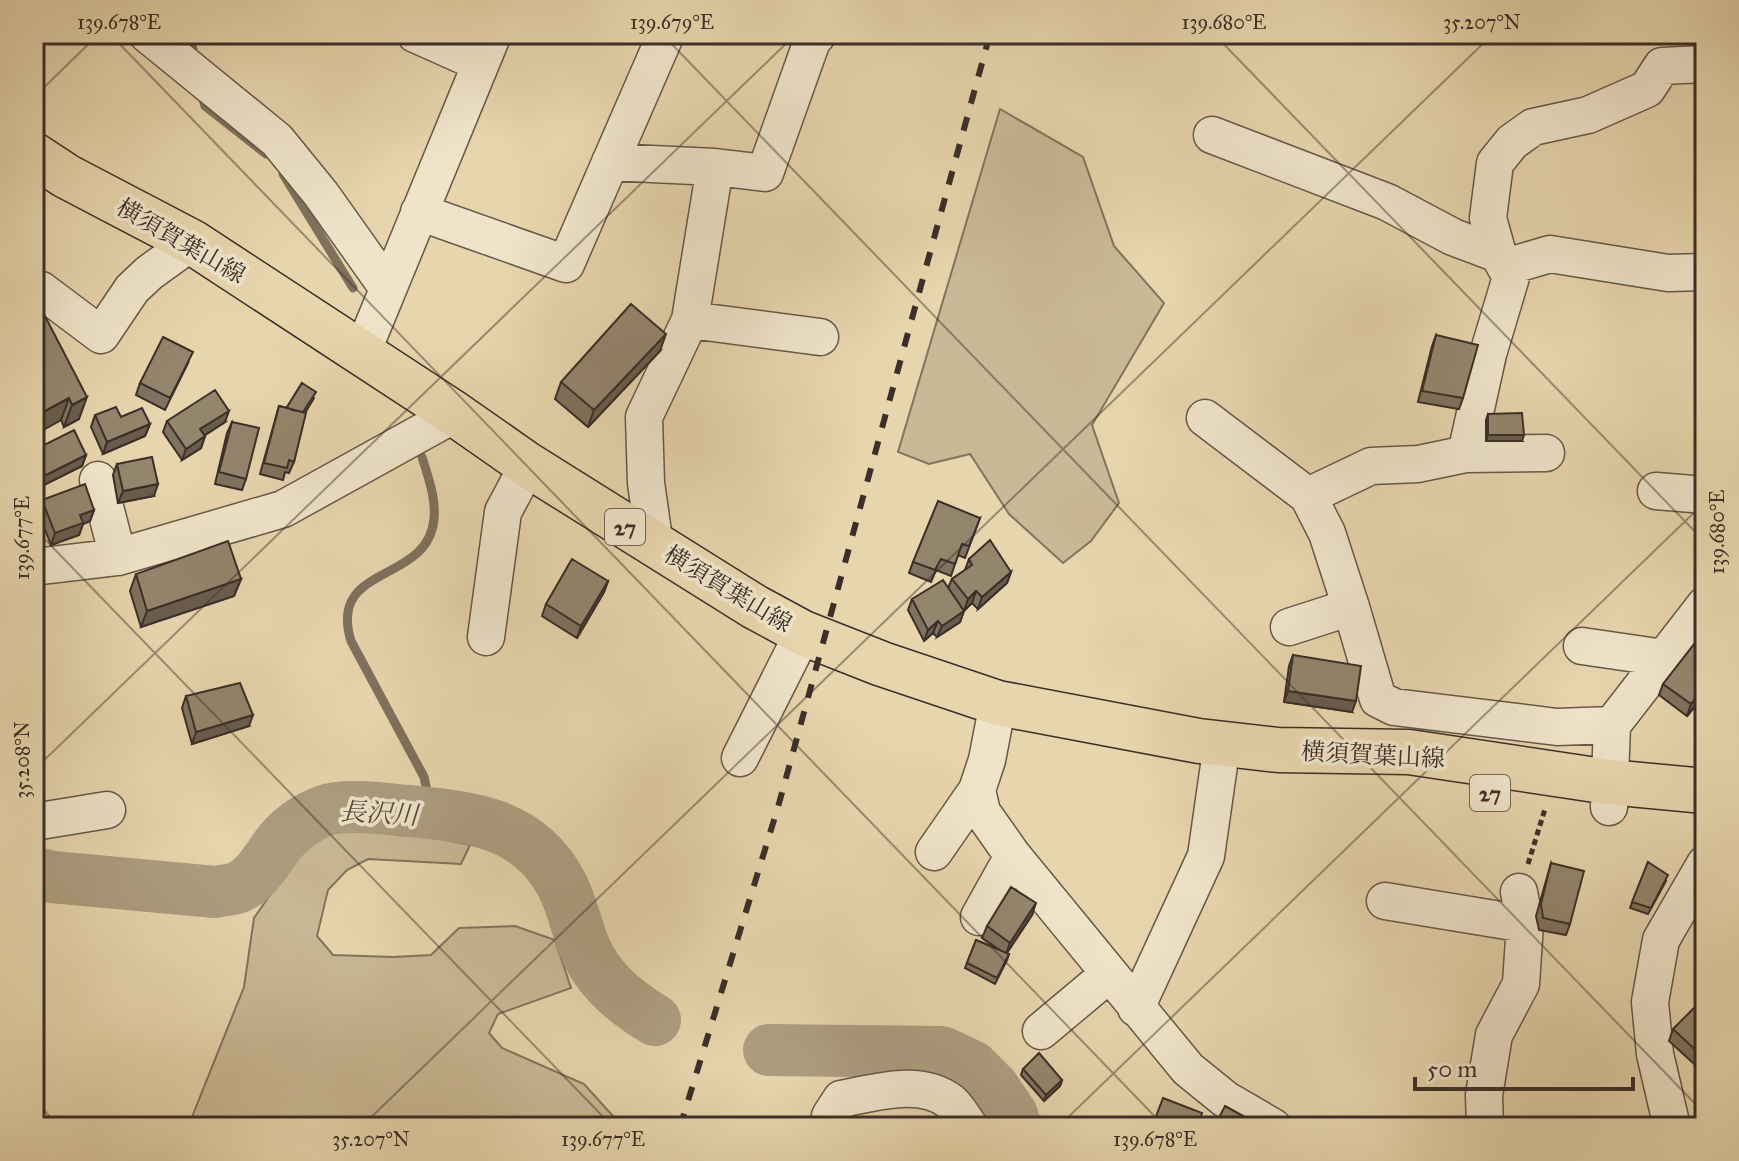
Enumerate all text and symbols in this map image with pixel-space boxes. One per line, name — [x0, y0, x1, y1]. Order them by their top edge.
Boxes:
text: 139.678°E — [77, 10, 161, 34]
text: 139.679°E — [630, 10, 714, 34]
text: 139.680°E — [1182, 10, 1266, 34]
text: 35.207°N — [1443, 10, 1521, 34]
street label: 横須賀葉山線 — [111, 192, 251, 290]
text: 139.680°E — [1705, 490, 1729, 574]
text: 139.677°E — [10, 496, 34, 580]
road number: 27 — [605, 509, 645, 545]
street label: 横須賀葉山線 — [659, 539, 797, 639]
text: 35.208°N — [10, 721, 34, 799]
street label: 横須賀葉山線 — [1300, 736, 1446, 774]
road number: 27 — [1470, 775, 1510, 811]
water label: 長沢川 — [339, 795, 422, 831]
scale bar — [1415, 1041, 1633, 1091]
text: 50 m — [1427, 1054, 1477, 1084]
text: 35.207°N — [332, 1127, 410, 1151]
text: 139.677°E — [561, 1127, 645, 1151]
text: 139.678°E — [1113, 1127, 1197, 1151]

